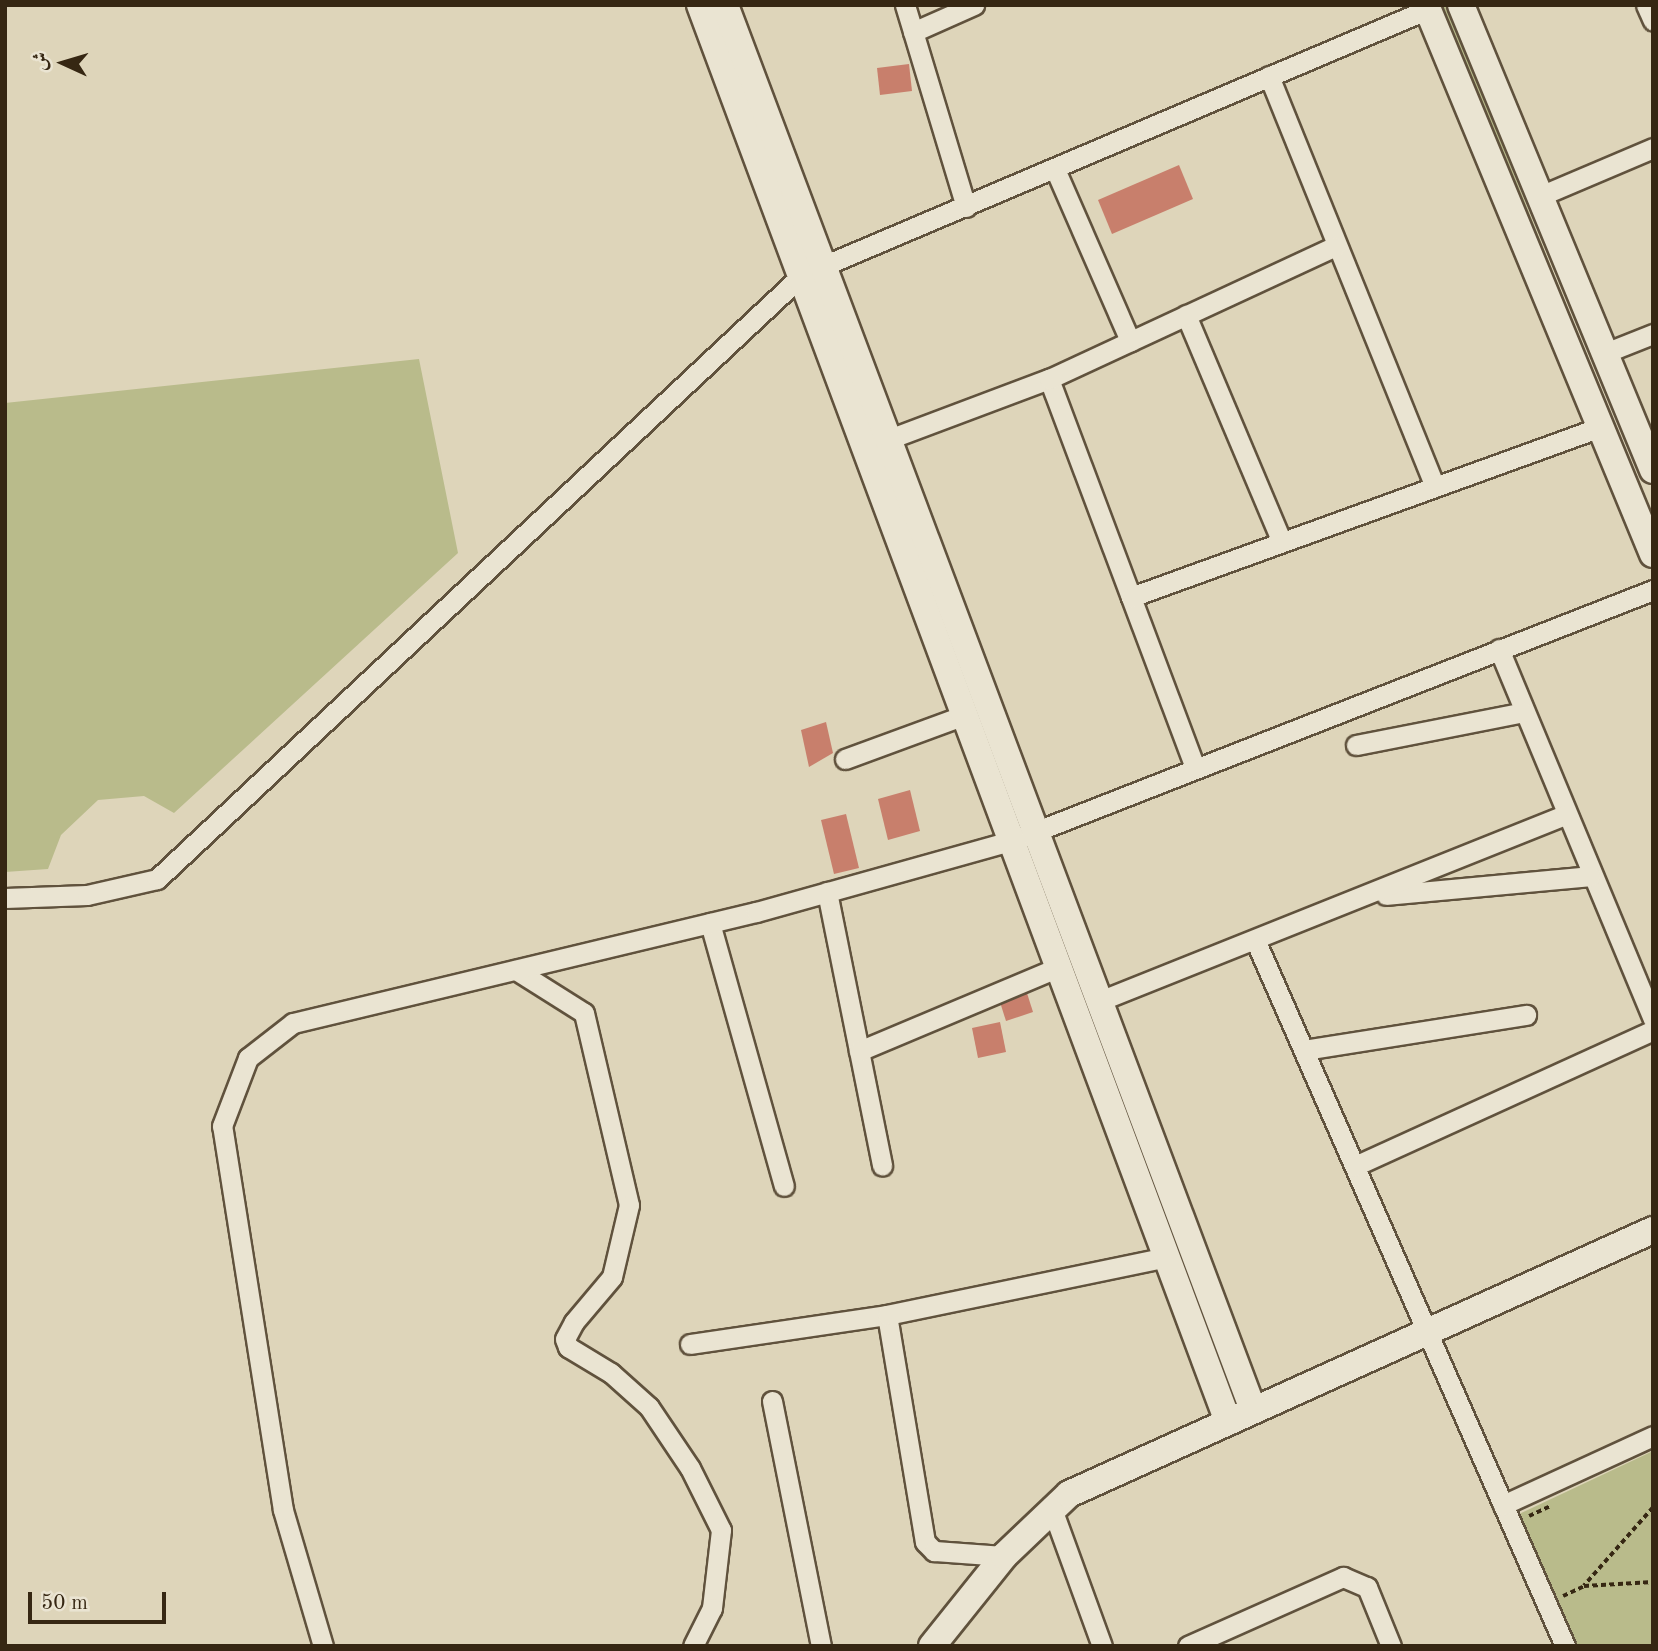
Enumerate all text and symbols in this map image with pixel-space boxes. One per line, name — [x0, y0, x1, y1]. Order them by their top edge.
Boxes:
north arrow — [28, 28, 98, 98]
text: ش — [31, 51, 52, 72]
scale bar — [32, 1578, 170, 1622]
text: 50 m — [41, 1593, 88, 1614]

